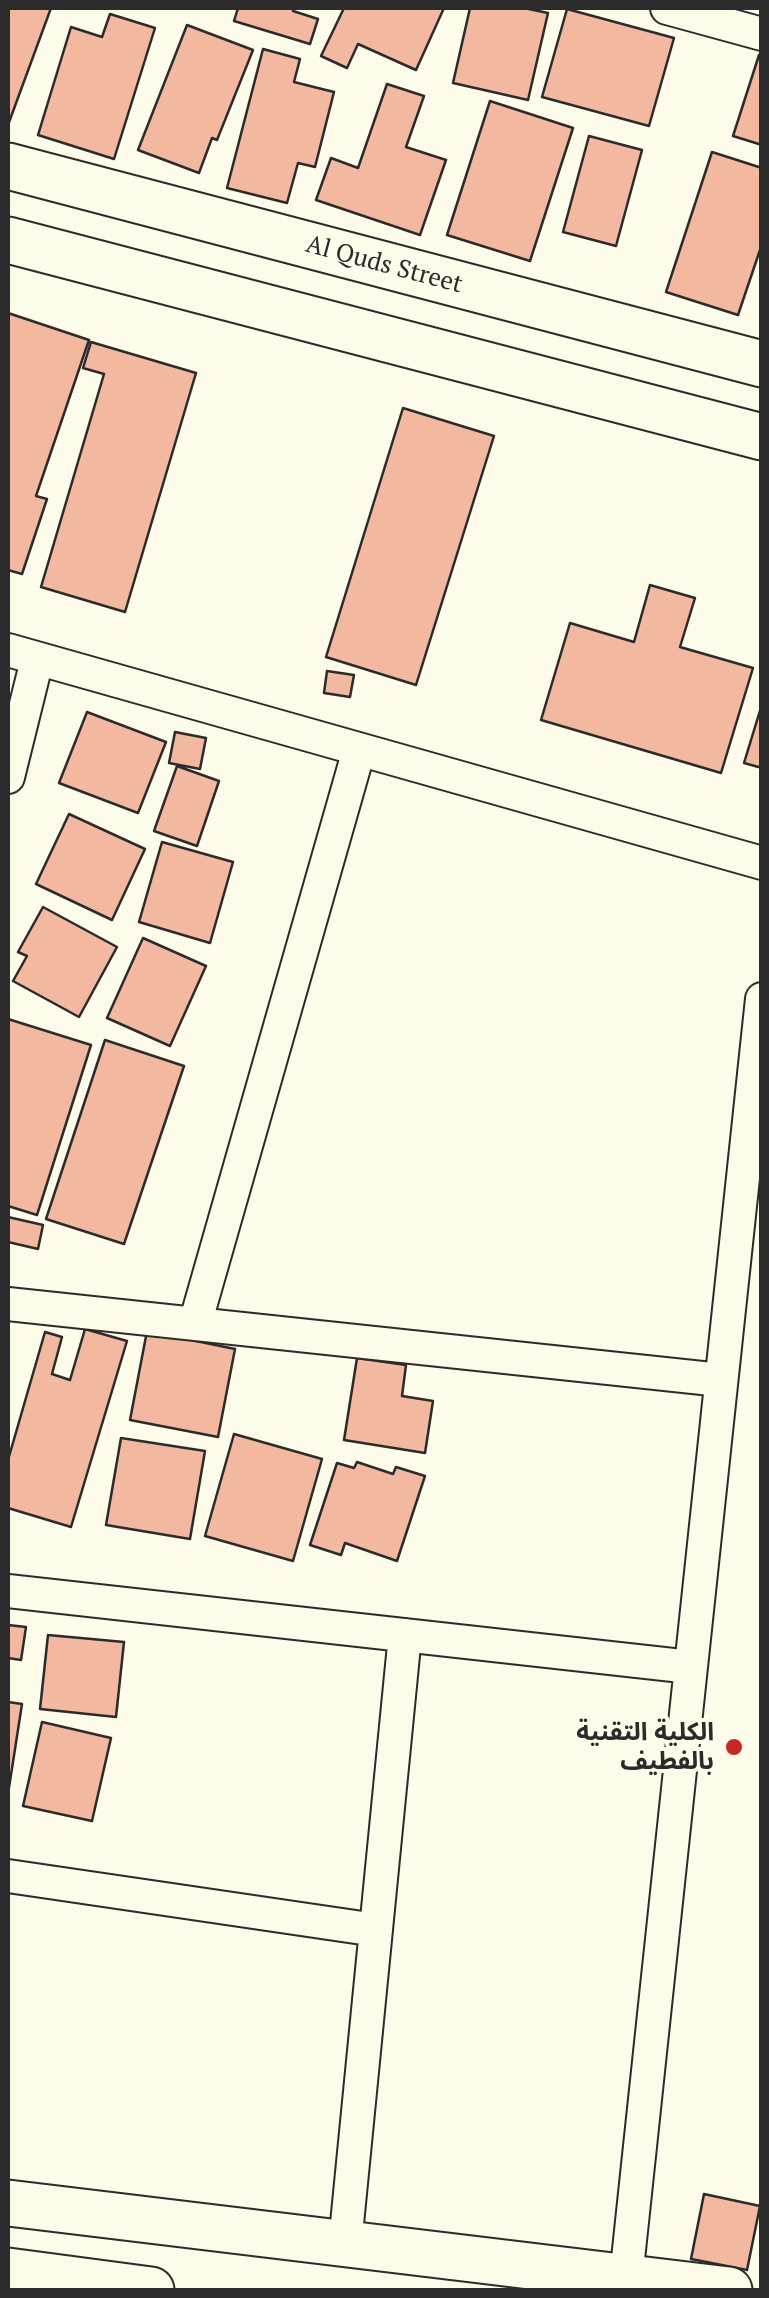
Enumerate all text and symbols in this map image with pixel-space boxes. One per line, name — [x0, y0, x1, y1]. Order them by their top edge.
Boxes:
street label: Al Quds Street — [302, 230, 466, 300]
place label: الكلية التقنية بالفطيف — [576, 1718, 714, 1777]
marker: الكلية التقنية بالفطيف — [723, 1736, 745, 1758]

